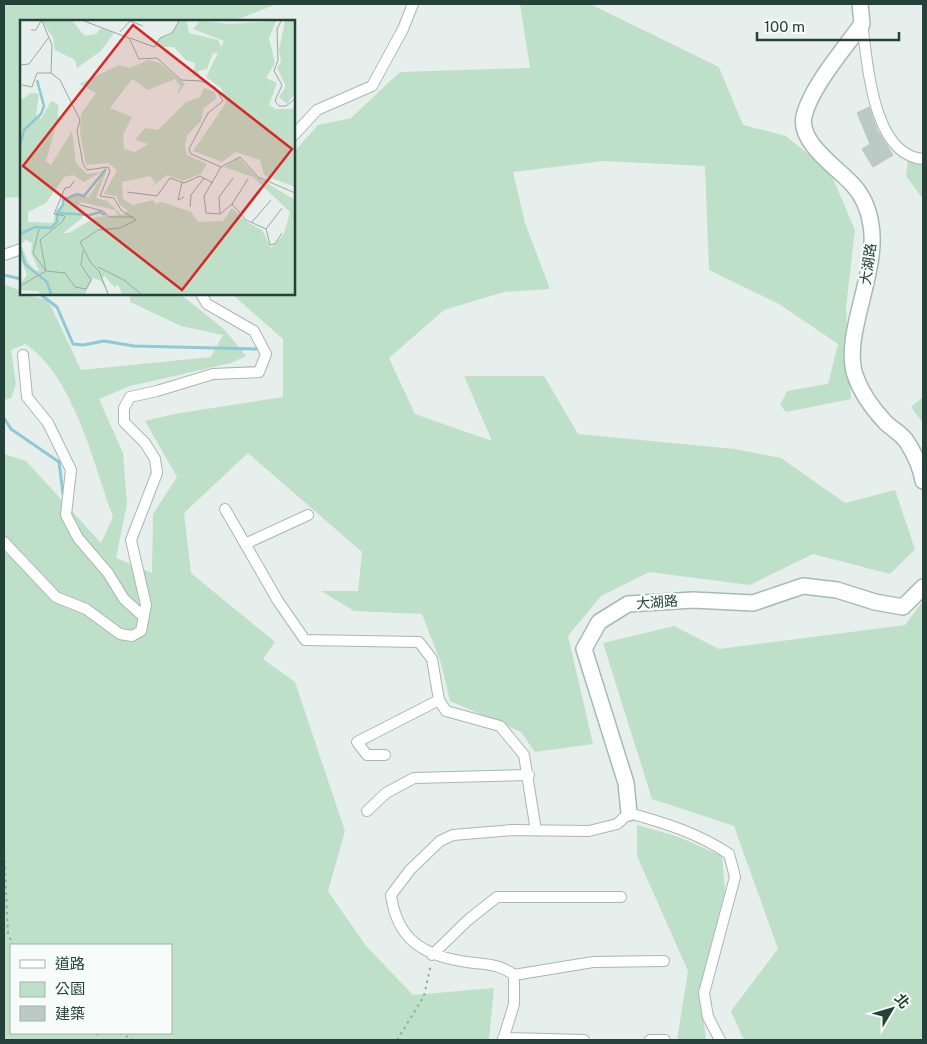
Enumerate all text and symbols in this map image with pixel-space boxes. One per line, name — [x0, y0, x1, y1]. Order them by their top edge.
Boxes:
scale bar — [757, 10, 900, 42]
text: 100 m — [764, 18, 805, 35]
inset map — [20, 20, 295, 295]
street label: 大湖路 — [857, 242, 879, 286]
street label: 大湖路 — [635, 593, 679, 611]
legend — [10, 944, 172, 1034]
text: 道路 — [55, 955, 85, 972]
text: 公園 — [55, 980, 85, 997]
north arrow — [867, 984, 917, 1034]
text: 北 — [892, 991, 913, 1011]
text: 建築 — [55, 1005, 85, 1022]

